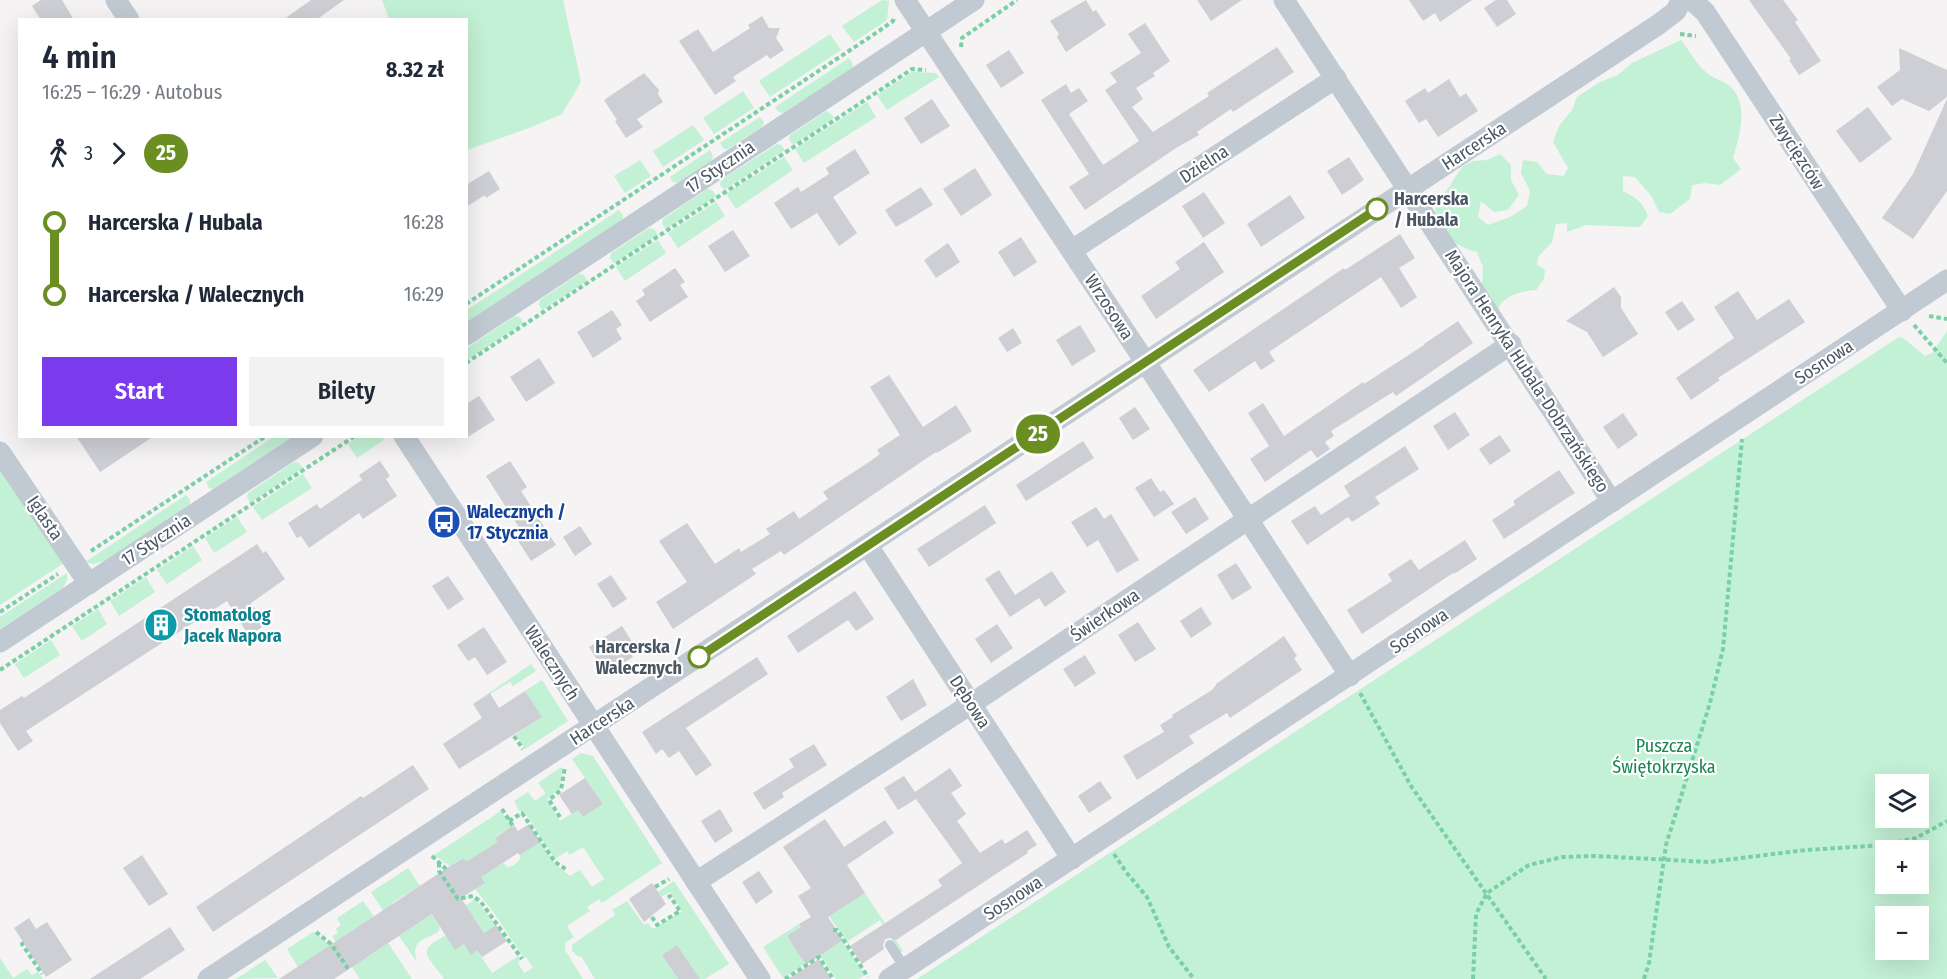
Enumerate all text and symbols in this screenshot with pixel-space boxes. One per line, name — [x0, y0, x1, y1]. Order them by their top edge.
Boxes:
text: 4 min — [42, 37, 117, 77]
text: 8.32 zł — [386, 56, 444, 83]
text: 16:25 – 16:29 · Autobus — [42, 80, 222, 104]
street label: Zwycięzców — [1765, 111, 1829, 194]
street label: Harcerska — [1438, 117, 1511, 175]
street label: 17 Stycznia — [681, 136, 759, 198]
icon: walk — [42, 137, 75, 170]
icon: forward — [102, 137, 135, 170]
text: 25 — [156, 140, 176, 166]
street label: Dzielna — [1175, 140, 1233, 188]
text: 3 — [84, 141, 93, 165]
place label: Harcerska / Hubala — [1394, 188, 1469, 231]
marker: Harcerska / Hubala — [1366, 198, 1388, 220]
text: Harcerska / Hubala — [88, 209, 263, 236]
text: 16:28 — [403, 210, 444, 234]
street label: Majora Henryka Hubala-Dobrzańskiego — [1440, 245, 1614, 497]
street label: Wrzosowa — [1080, 270, 1138, 344]
text: Harcerska / Walecznych — [88, 281, 304, 308]
text: 16:29 — [404, 282, 444, 306]
street label: Sosnowa — [1791, 335, 1858, 389]
button: Start — [42, 357, 237, 426]
button: Bilety — [249, 357, 444, 426]
line badge: 25 — [1011, 414, 1065, 454]
text: 25 — [1028, 421, 1048, 447]
street label: Iglasta — [22, 492, 68, 545]
place label: Walecznych / 17 Stycznia — [467, 501, 566, 544]
bus stop icon: Walecznych / 17 Stycznia — [426, 504, 462, 540]
street label: 17 Stycznia — [117, 509, 195, 571]
street label: Świerkowa — [1066, 583, 1144, 646]
street label: Sosnowa — [1386, 603, 1452, 658]
place label: Stomatolog Jacek Napora — [183, 604, 282, 647]
building icon: Stomatolog Jacek Napora — [143, 607, 179, 643]
street label: Walecznych — [520, 622, 584, 704]
place label: Harcerska / Walecznych — [595, 636, 682, 679]
marker: Harcerska / Walecznych — [688, 646, 710, 668]
street label: Dębowa — [945, 671, 995, 733]
street label: Harcerska — [566, 692, 639, 750]
park label: Puszcza Świętokrzyska — [1612, 735, 1716, 778]
map controls — [1875, 774, 1929, 960]
button: layers — [1875, 774, 1929, 828]
button: + — [1875, 840, 1929, 894]
street label: Sosnowa — [980, 871, 1047, 925]
button: − — [1875, 906, 1929, 960]

